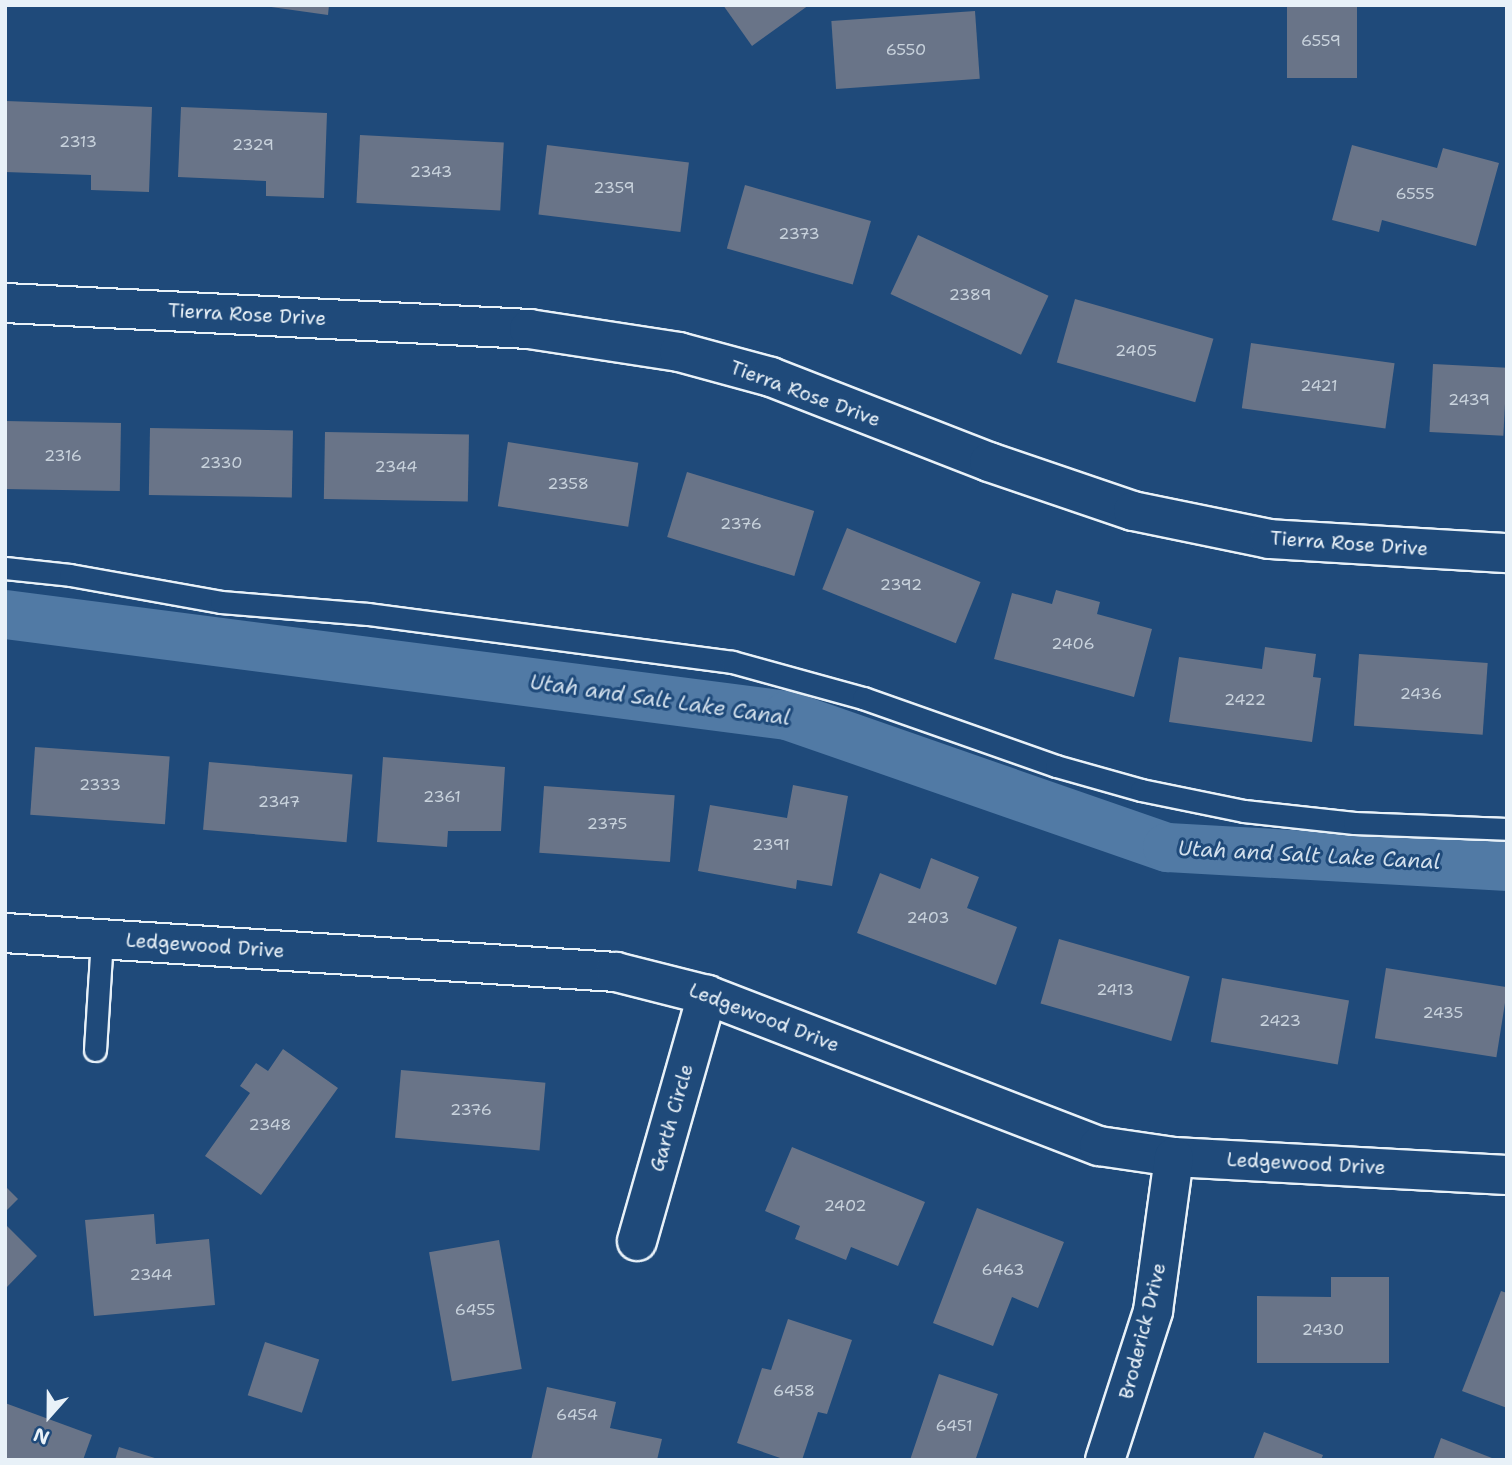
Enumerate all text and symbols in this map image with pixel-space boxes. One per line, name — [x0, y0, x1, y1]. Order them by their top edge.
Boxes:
house number: 6559 — [1301, 31, 1341, 51]
house number: 6550 — [886, 40, 926, 60]
house number: 2313 — [59, 132, 97, 152]
house number: 2329 — [232, 135, 274, 155]
house number: 2343 — [410, 162, 452, 182]
house number: 2359 — [593, 178, 635, 198]
house number: 6555 — [1396, 184, 1434, 204]
house number: 2373 — [778, 224, 820, 244]
house number: 2389 — [949, 285, 991, 305]
street label: Tierra Rose Drive — [167, 299, 327, 331]
house number: 2405 — [1115, 341, 1157, 361]
street label: Tierra Rose Drive — [727, 356, 883, 432]
house number: 2421 — [1300, 376, 1338, 396]
house number: 2439 — [1448, 390, 1490, 410]
house number: 2316 — [44, 446, 82, 466]
house number: 2330 — [200, 453, 242, 473]
house number: 2344 — [375, 457, 417, 477]
house number: 2358 — [547, 474, 589, 494]
house number: 2376 — [720, 514, 762, 534]
street label: Tierra Rose Drive — [1269, 527, 1429, 561]
house number: 2392 — [880, 575, 922, 595]
house number: 2406 — [1051, 634, 1095, 654]
water label: Utah and Salt Lake Canal — [528, 669, 792, 731]
house number: 2436 — [1400, 684, 1442, 704]
house number: 2422 — [1224, 690, 1266, 710]
house number: 2333 — [79, 775, 121, 795]
house number: 2361 — [423, 787, 461, 807]
house number: 2347 — [258, 792, 300, 812]
house number: 2375 — [587, 814, 627, 834]
house number: 2391 — [752, 835, 790, 855]
water label: Utah and Salt Lake Canal — [1177, 836, 1441, 874]
house number: 2403 — [907, 908, 949, 928]
street label: Ledgewood Drive — [125, 929, 285, 963]
street label: Ledgewood Drive — [686, 979, 842, 1057]
house number: 2413 — [1096, 980, 1134, 1000]
house number: 2435 — [1423, 1003, 1463, 1023]
house number: 2423 — [1259, 1011, 1301, 1031]
street label: Garth Circle — [646, 1062, 698, 1174]
house number: 2376 — [450, 1100, 492, 1120]
house number: 2348 — [249, 1115, 291, 1135]
street label: Ledgewood Drive — [1226, 1148, 1386, 1180]
house number: 2402 — [824, 1196, 866, 1216]
house number: 6463 — [982, 1260, 1024, 1280]
street label: Broderick Drive — [1115, 1261, 1171, 1401]
house number: 2344 — [130, 1265, 172, 1285]
house number: 6455 — [455, 1300, 495, 1320]
house number: 2430 — [1302, 1320, 1344, 1340]
north arrow — [14, 1381, 84, 1451]
house number: 6458 — [773, 1381, 815, 1401]
house number: 6454 — [556, 1405, 598, 1425]
house number: 6451 — [935, 1416, 973, 1436]
text: N — [30, 1422, 53, 1450]

